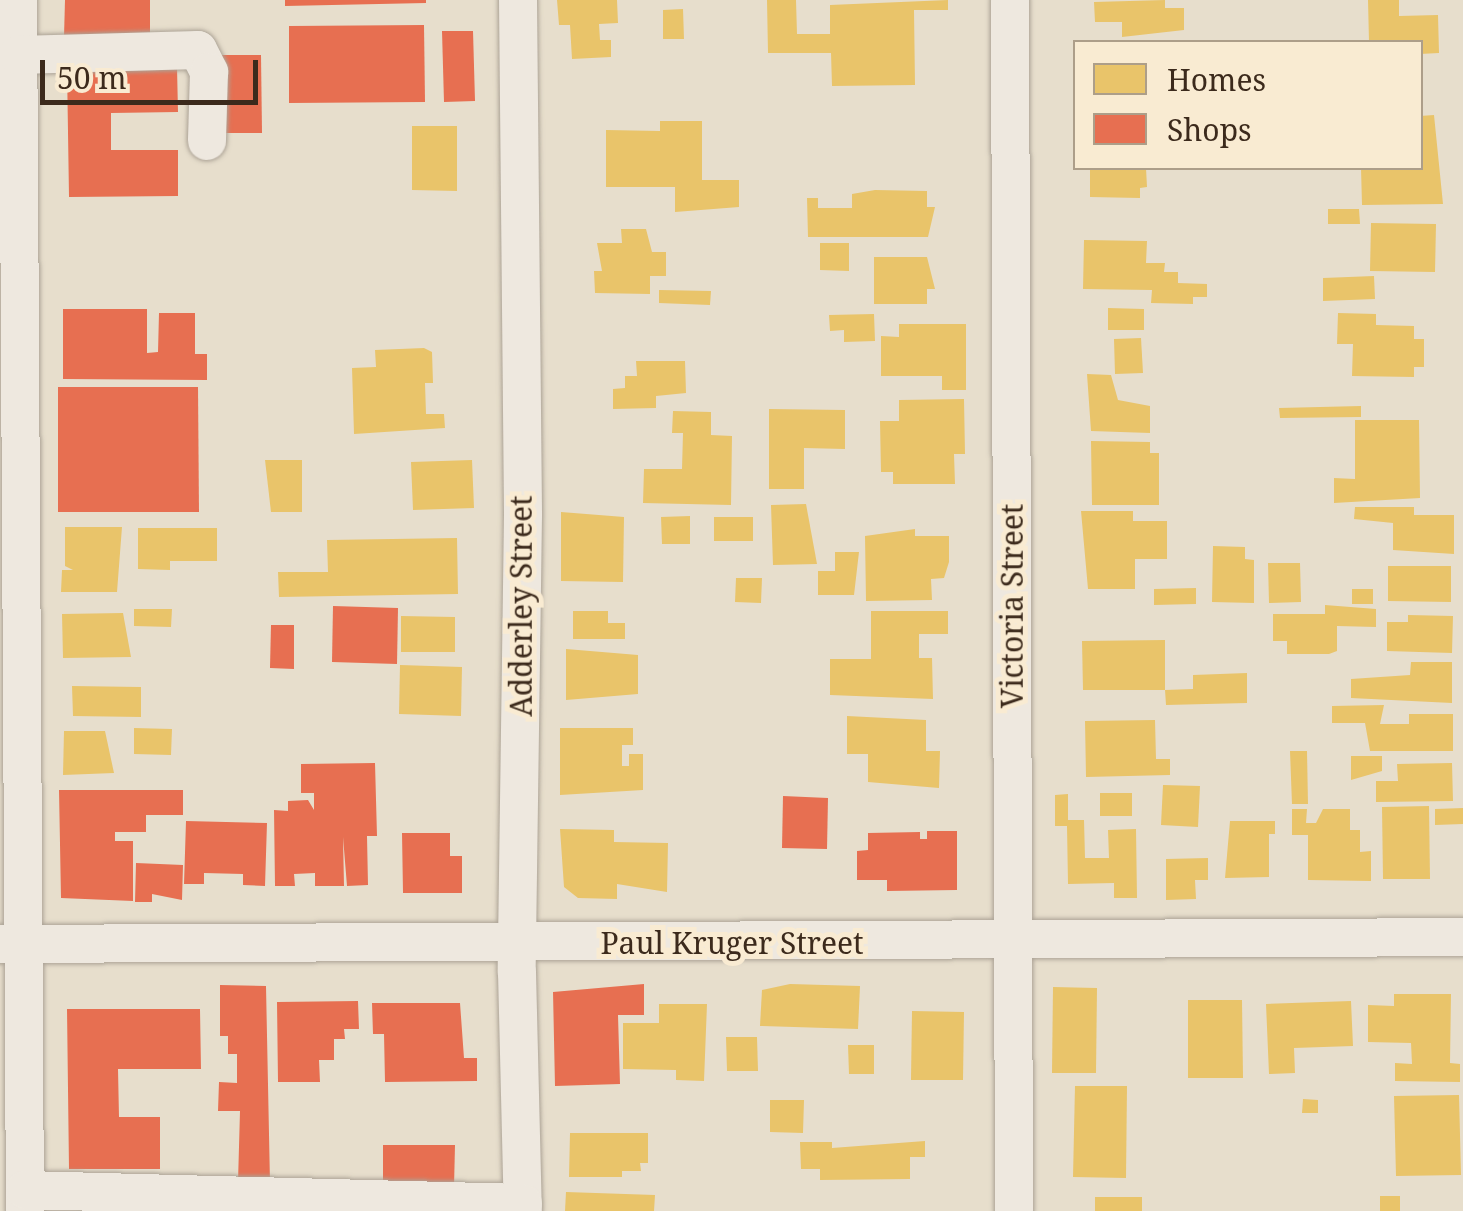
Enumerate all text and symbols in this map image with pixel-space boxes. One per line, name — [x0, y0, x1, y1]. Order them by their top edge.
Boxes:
scale bar — [45, 40, 262, 102]
legend — [1073, 40, 1423, 170]
text: 50 m — [57, 57, 127, 98]
text: Homes — [1167, 59, 1266, 100]
text: Shops — [1167, 109, 1252, 150]
street label: Adderley Street — [503, 495, 539, 717]
street label: Victoria Street — [994, 504, 1030, 708]
street label: Paul Kruger Street — [600, 925, 864, 961]

